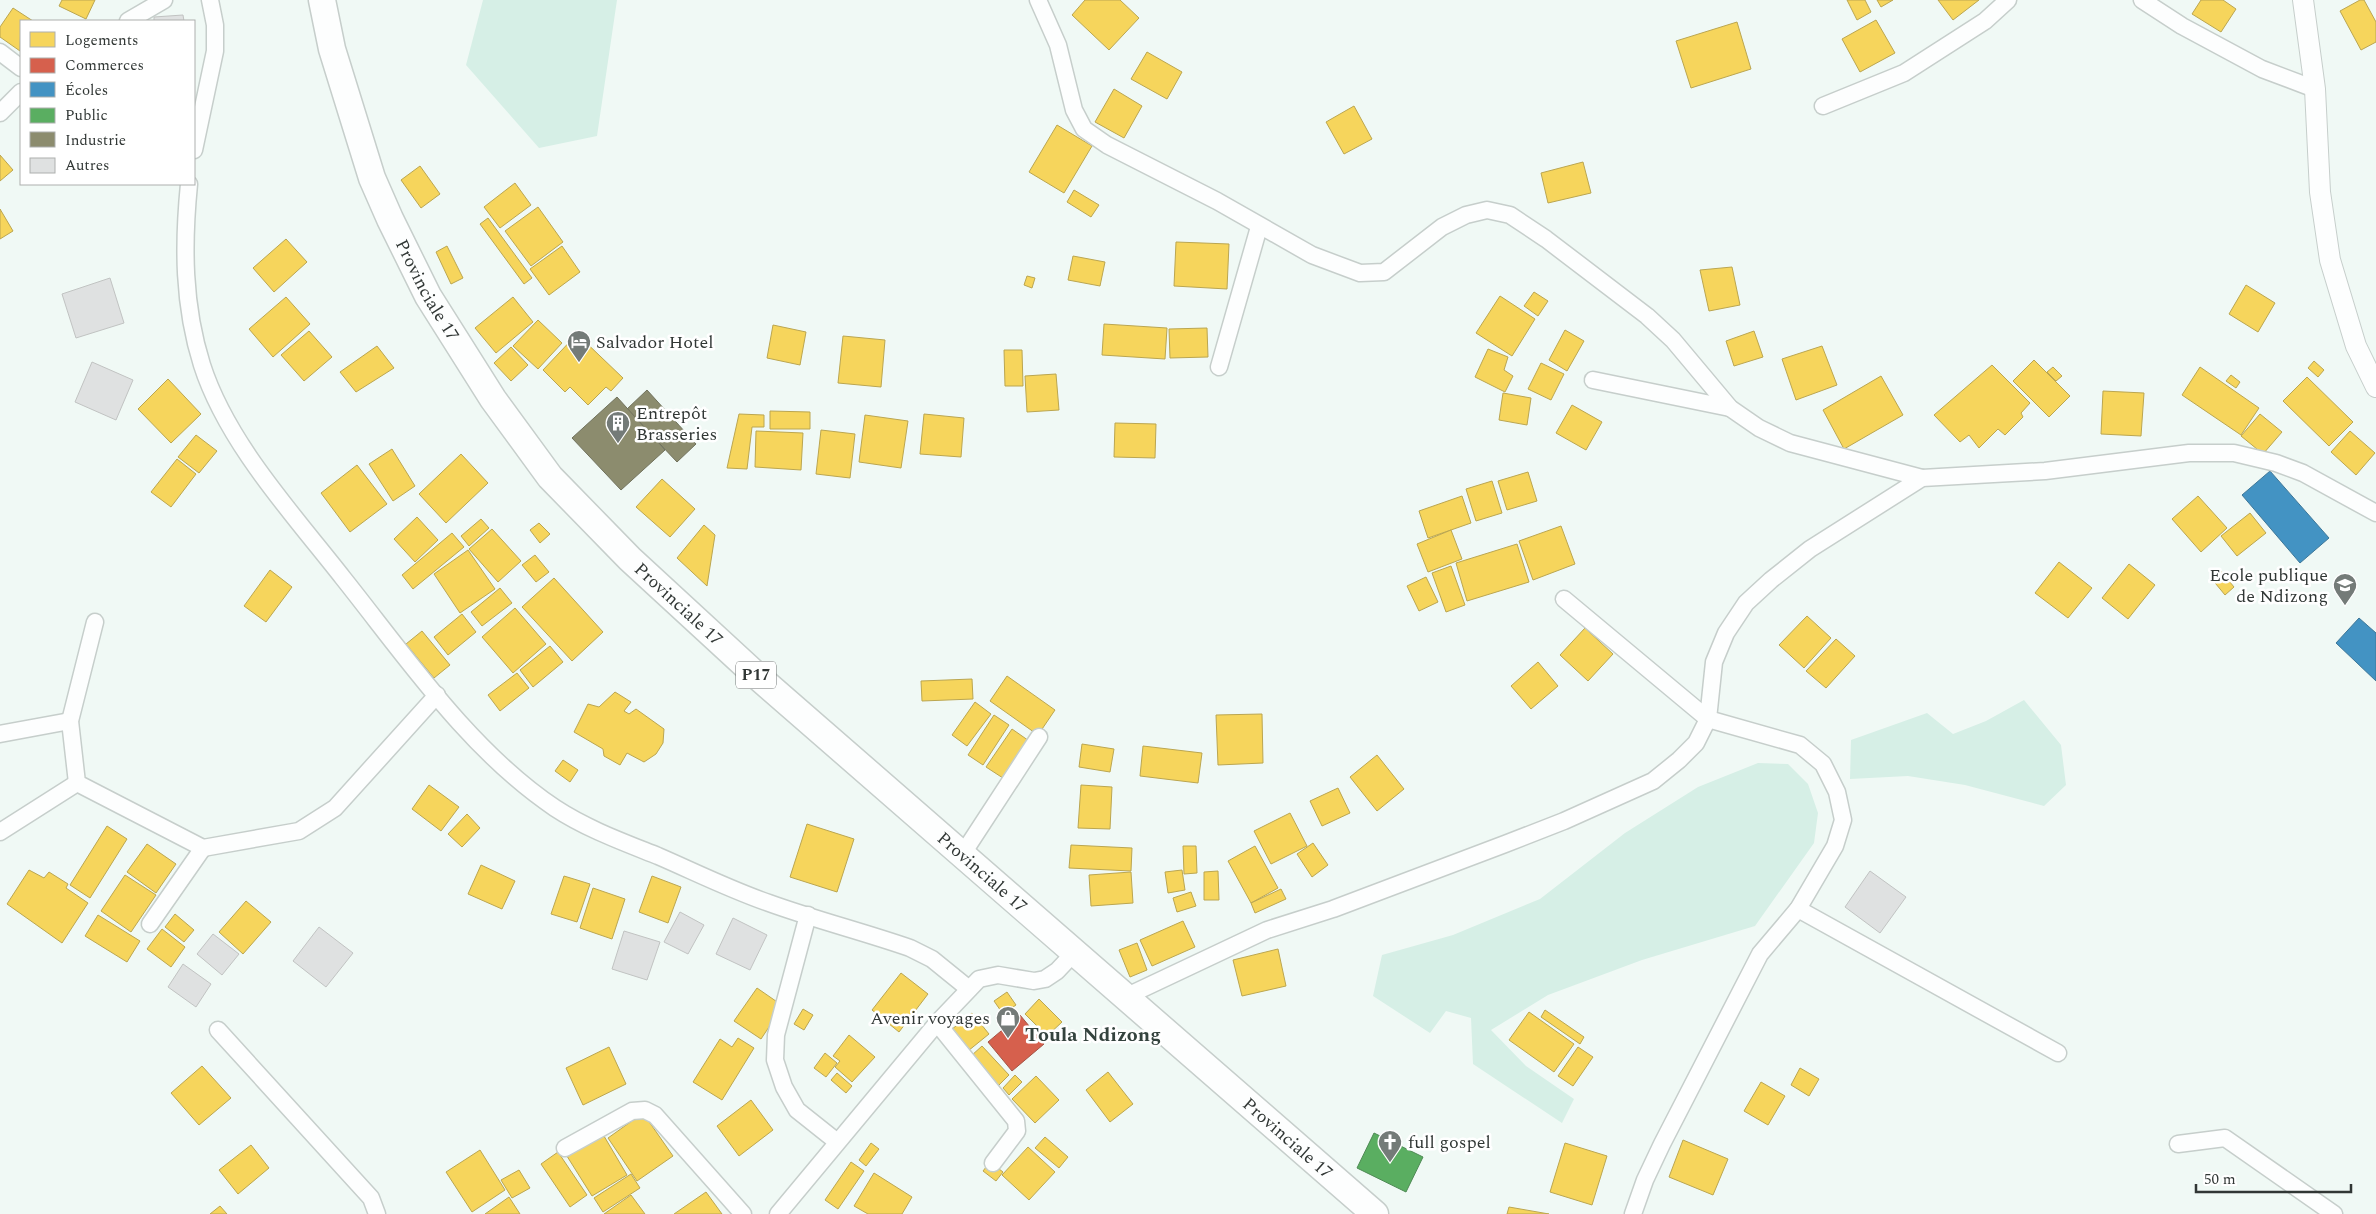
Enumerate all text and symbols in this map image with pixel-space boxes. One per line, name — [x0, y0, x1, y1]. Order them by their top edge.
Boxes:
legend — [20, 20, 195, 185]
text: Logements — [65, 29, 139, 52]
text: Commerces — [65, 54, 144, 77]
text: Écoles — [65, 79, 108, 102]
text: Public — [65, 104, 108, 127]
text: Industrie — [65, 129, 126, 152]
text: Autres — [65, 154, 110, 177]
street label: Provinciale 17 — [388, 234, 466, 346]
hotel icon: Salvador Hotel — [566, 329, 592, 363]
place label: Salvador Hotel — [596, 329, 713, 356]
place label: Entrepôt Brasseries — [636, 400, 717, 448]
building icon: Entrepôt Brasseries — [605, 410, 631, 444]
street label: Provinciale 17 — [628, 556, 729, 652]
place label: Ecole publique de Ndizong — [2209, 562, 2328, 610]
school or university icon: Ecole publique de Ndizong — [2332, 572, 2358, 606]
road number: P17 — [736, 662, 776, 688]
street label: Provinciale 17 — [931, 825, 1034, 919]
place label: Avenir voyages — [870, 1005, 990, 1032]
shop icon: Avenir voyages — [995, 1005, 1021, 1039]
district label: Toula Ndizong — [1025, 1020, 1161, 1050]
street label: Provinciale 17 — [1236, 1091, 1339, 1185]
church icon: full gospel — [1377, 1129, 1403, 1163]
place label: full gospel — [1408, 1129, 1491, 1156]
scale bar — [2196, 1162, 2351, 1194]
text: 50 m — [2204, 1168, 2236, 1191]

